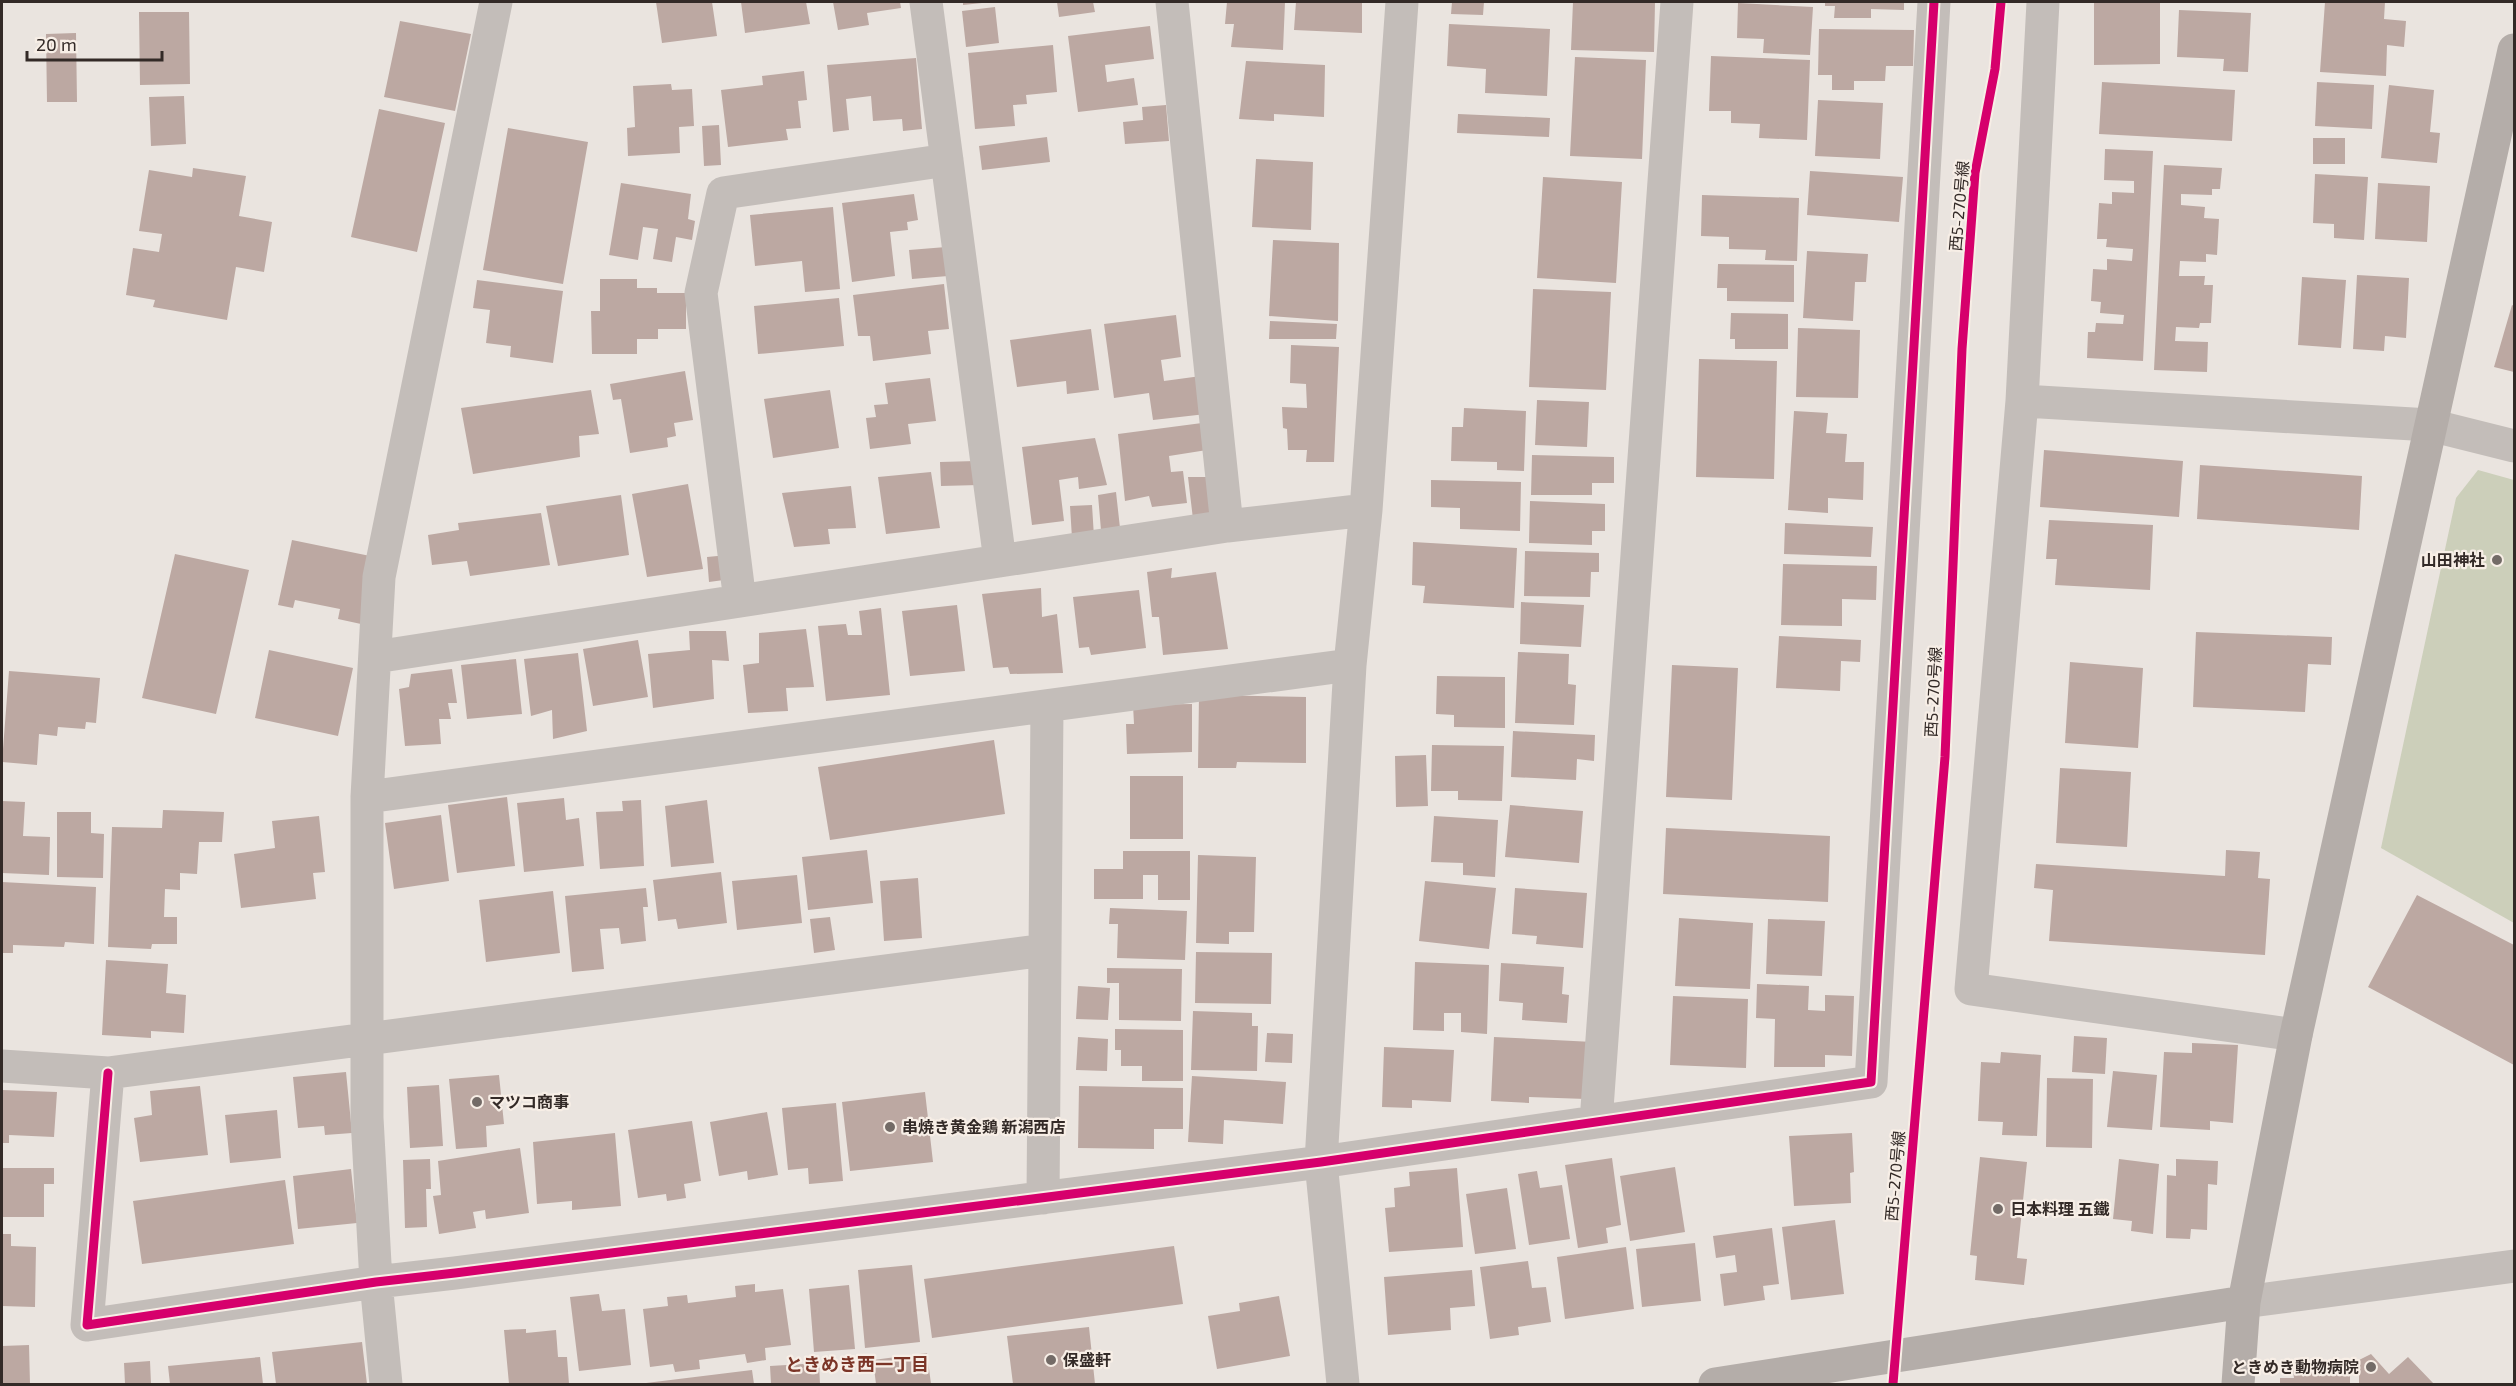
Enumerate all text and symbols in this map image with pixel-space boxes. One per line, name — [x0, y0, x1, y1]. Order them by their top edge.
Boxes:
scale bar — [27, 24, 162, 62]
text: 20 m — [36, 33, 77, 55]
street label: 西5-270号線 — [1945, 160, 1972, 252]
place label: 山田神社 — [2421, 550, 2485, 569]
marker: 山田神社 — [2490, 553, 2504, 567]
street label: 西5-270号線 — [1921, 646, 1944, 738]
place label: マツコ商事 — [489, 1092, 569, 1111]
marker: マツコ商事 — [470, 1095, 484, 1109]
place label: 串焼き黄金鶏 新潟西店 — [902, 1117, 1065, 1136]
marker: 串焼き黄金鶏 新潟西店 — [883, 1120, 897, 1134]
street label: 西5-270号線 — [1881, 1130, 1908, 1222]
place label: 日本料理 五鐵 — [2010, 1199, 2109, 1218]
marker: 日本料理 五鐵 — [1991, 1202, 2005, 1216]
place label: 保盛軒 — [1063, 1350, 1111, 1369]
district label: ときめき西一丁目 — [785, 1353, 929, 1375]
marker: 保盛軒 — [1044, 1353, 1058, 1367]
place label: ときめき動物病院 — [2231, 1357, 2359, 1376]
marker: ときめき動物病院 — [2364, 1360, 2378, 1374]

